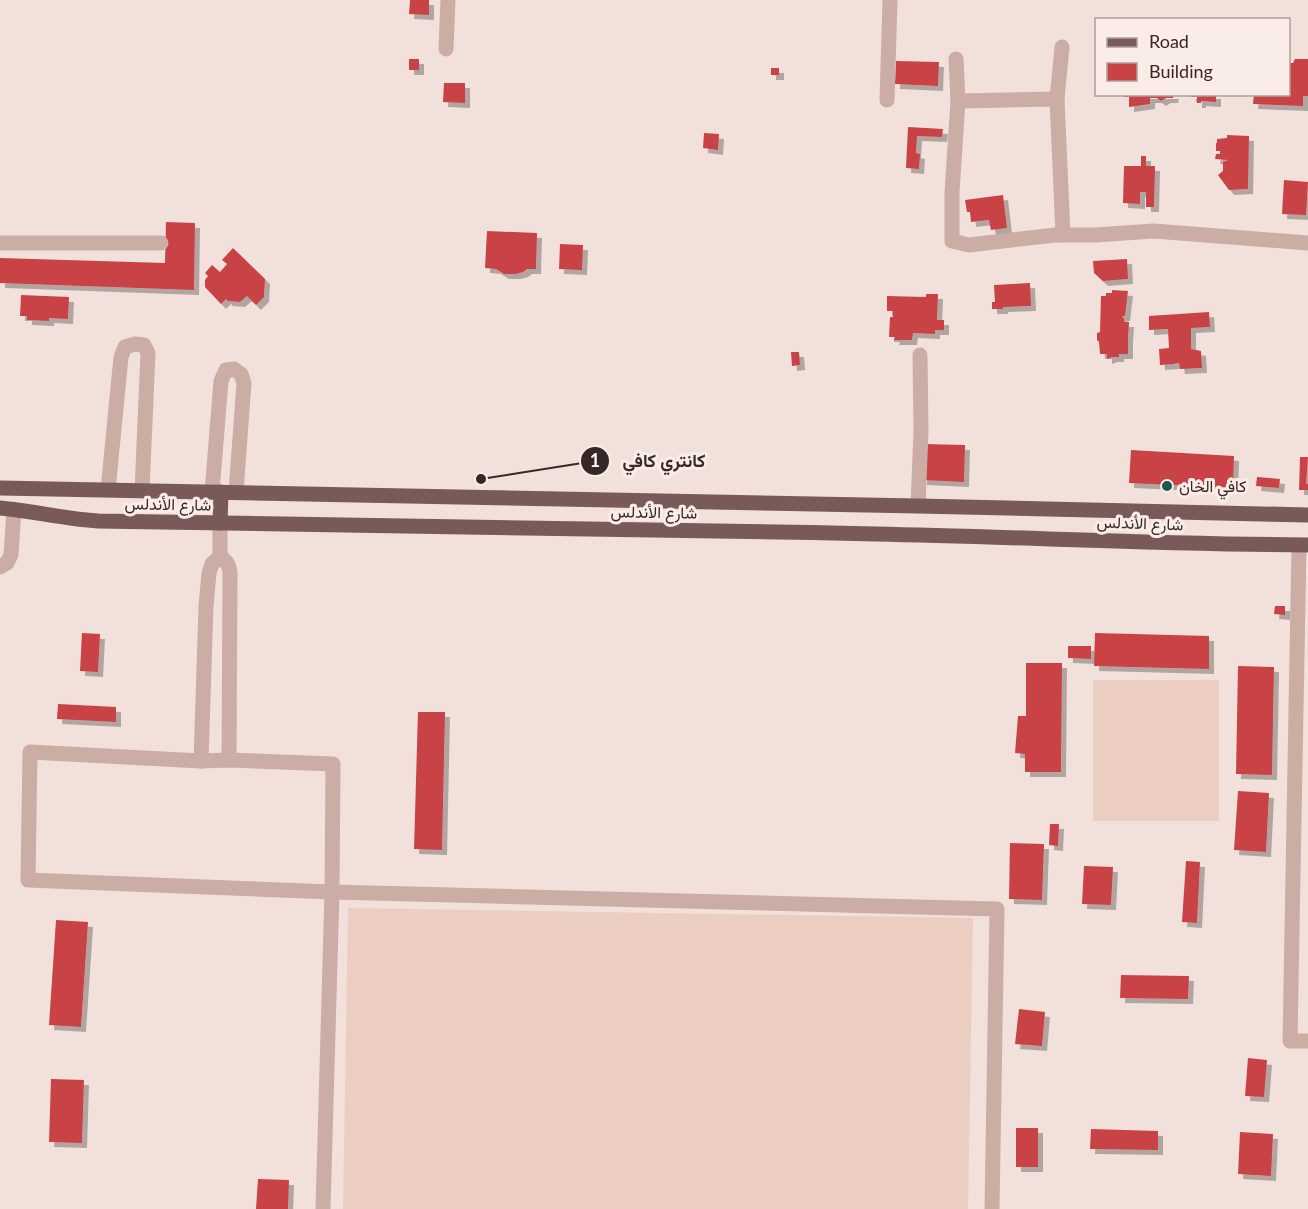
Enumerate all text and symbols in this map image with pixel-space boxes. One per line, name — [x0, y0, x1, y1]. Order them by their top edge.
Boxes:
legend — [1095, 18, 1290, 96]
text: Road — [1149, 30, 1189, 52]
text: Building — [1149, 60, 1213, 82]
callout: كانتري كافي — [580, 443, 717, 479]
text: 1 — [590, 449, 600, 471]
text: كانتري كافي — [623, 449, 705, 476]
place label: كافي الخان — [1179, 476, 1246, 500]
marker: كافي الخان — [1160, 479, 1174, 493]
street label: شارع الأندلس — [125, 493, 211, 517]
street label: شارع الأندلس — [611, 501, 697, 525]
street label: شارع الأندلس — [1096, 511, 1184, 537]

